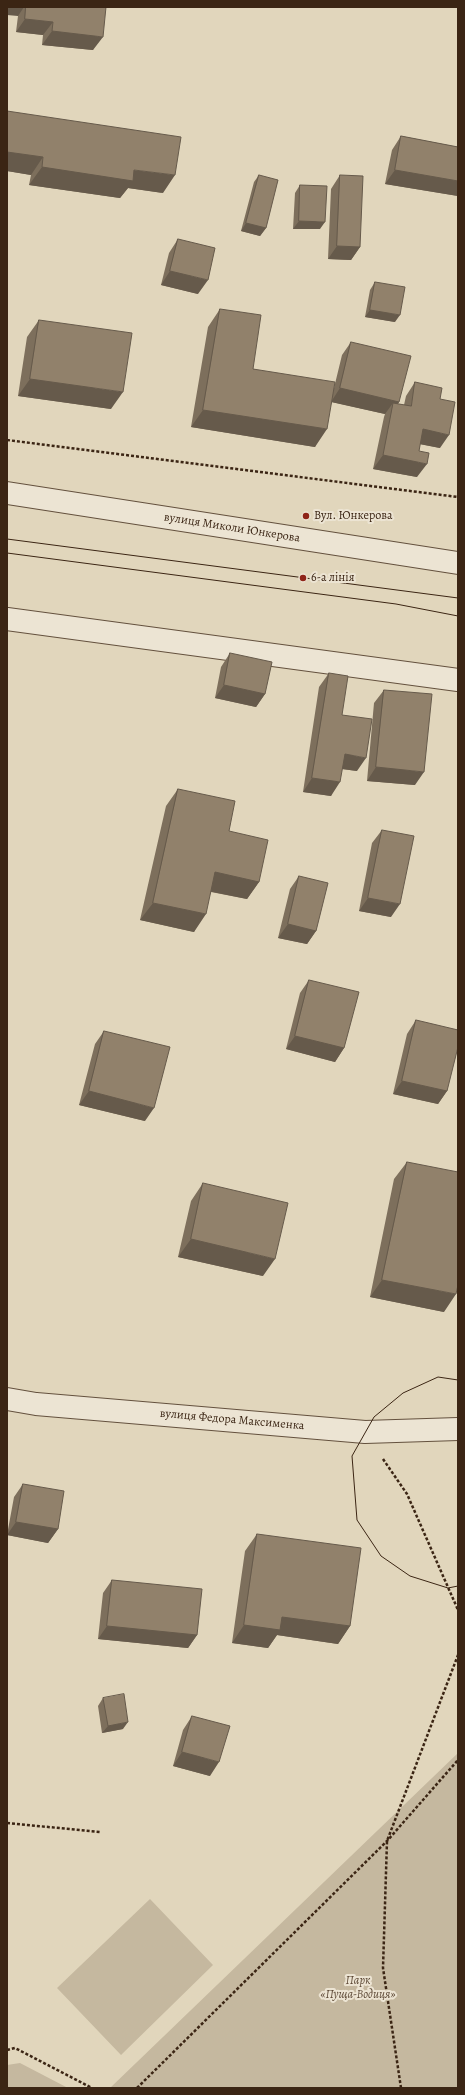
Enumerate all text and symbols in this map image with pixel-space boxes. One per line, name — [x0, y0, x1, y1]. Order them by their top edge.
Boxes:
place label: Вул. Юнкерова — [314, 509, 393, 523]
street label: вулиця Миколи Юнкерова — [163, 510, 301, 546]
marker: Вул. Юнкерова — [301, 511, 311, 521]
place label: 6-а лінія — [311, 571, 355, 585]
marker: 6-а лінія — [298, 573, 308, 583]
street label: вулиця Федора Максименка — [159, 1407, 305, 1433]
park label: Парк «Пуща-Водиця» — [321, 1974, 395, 2002]

